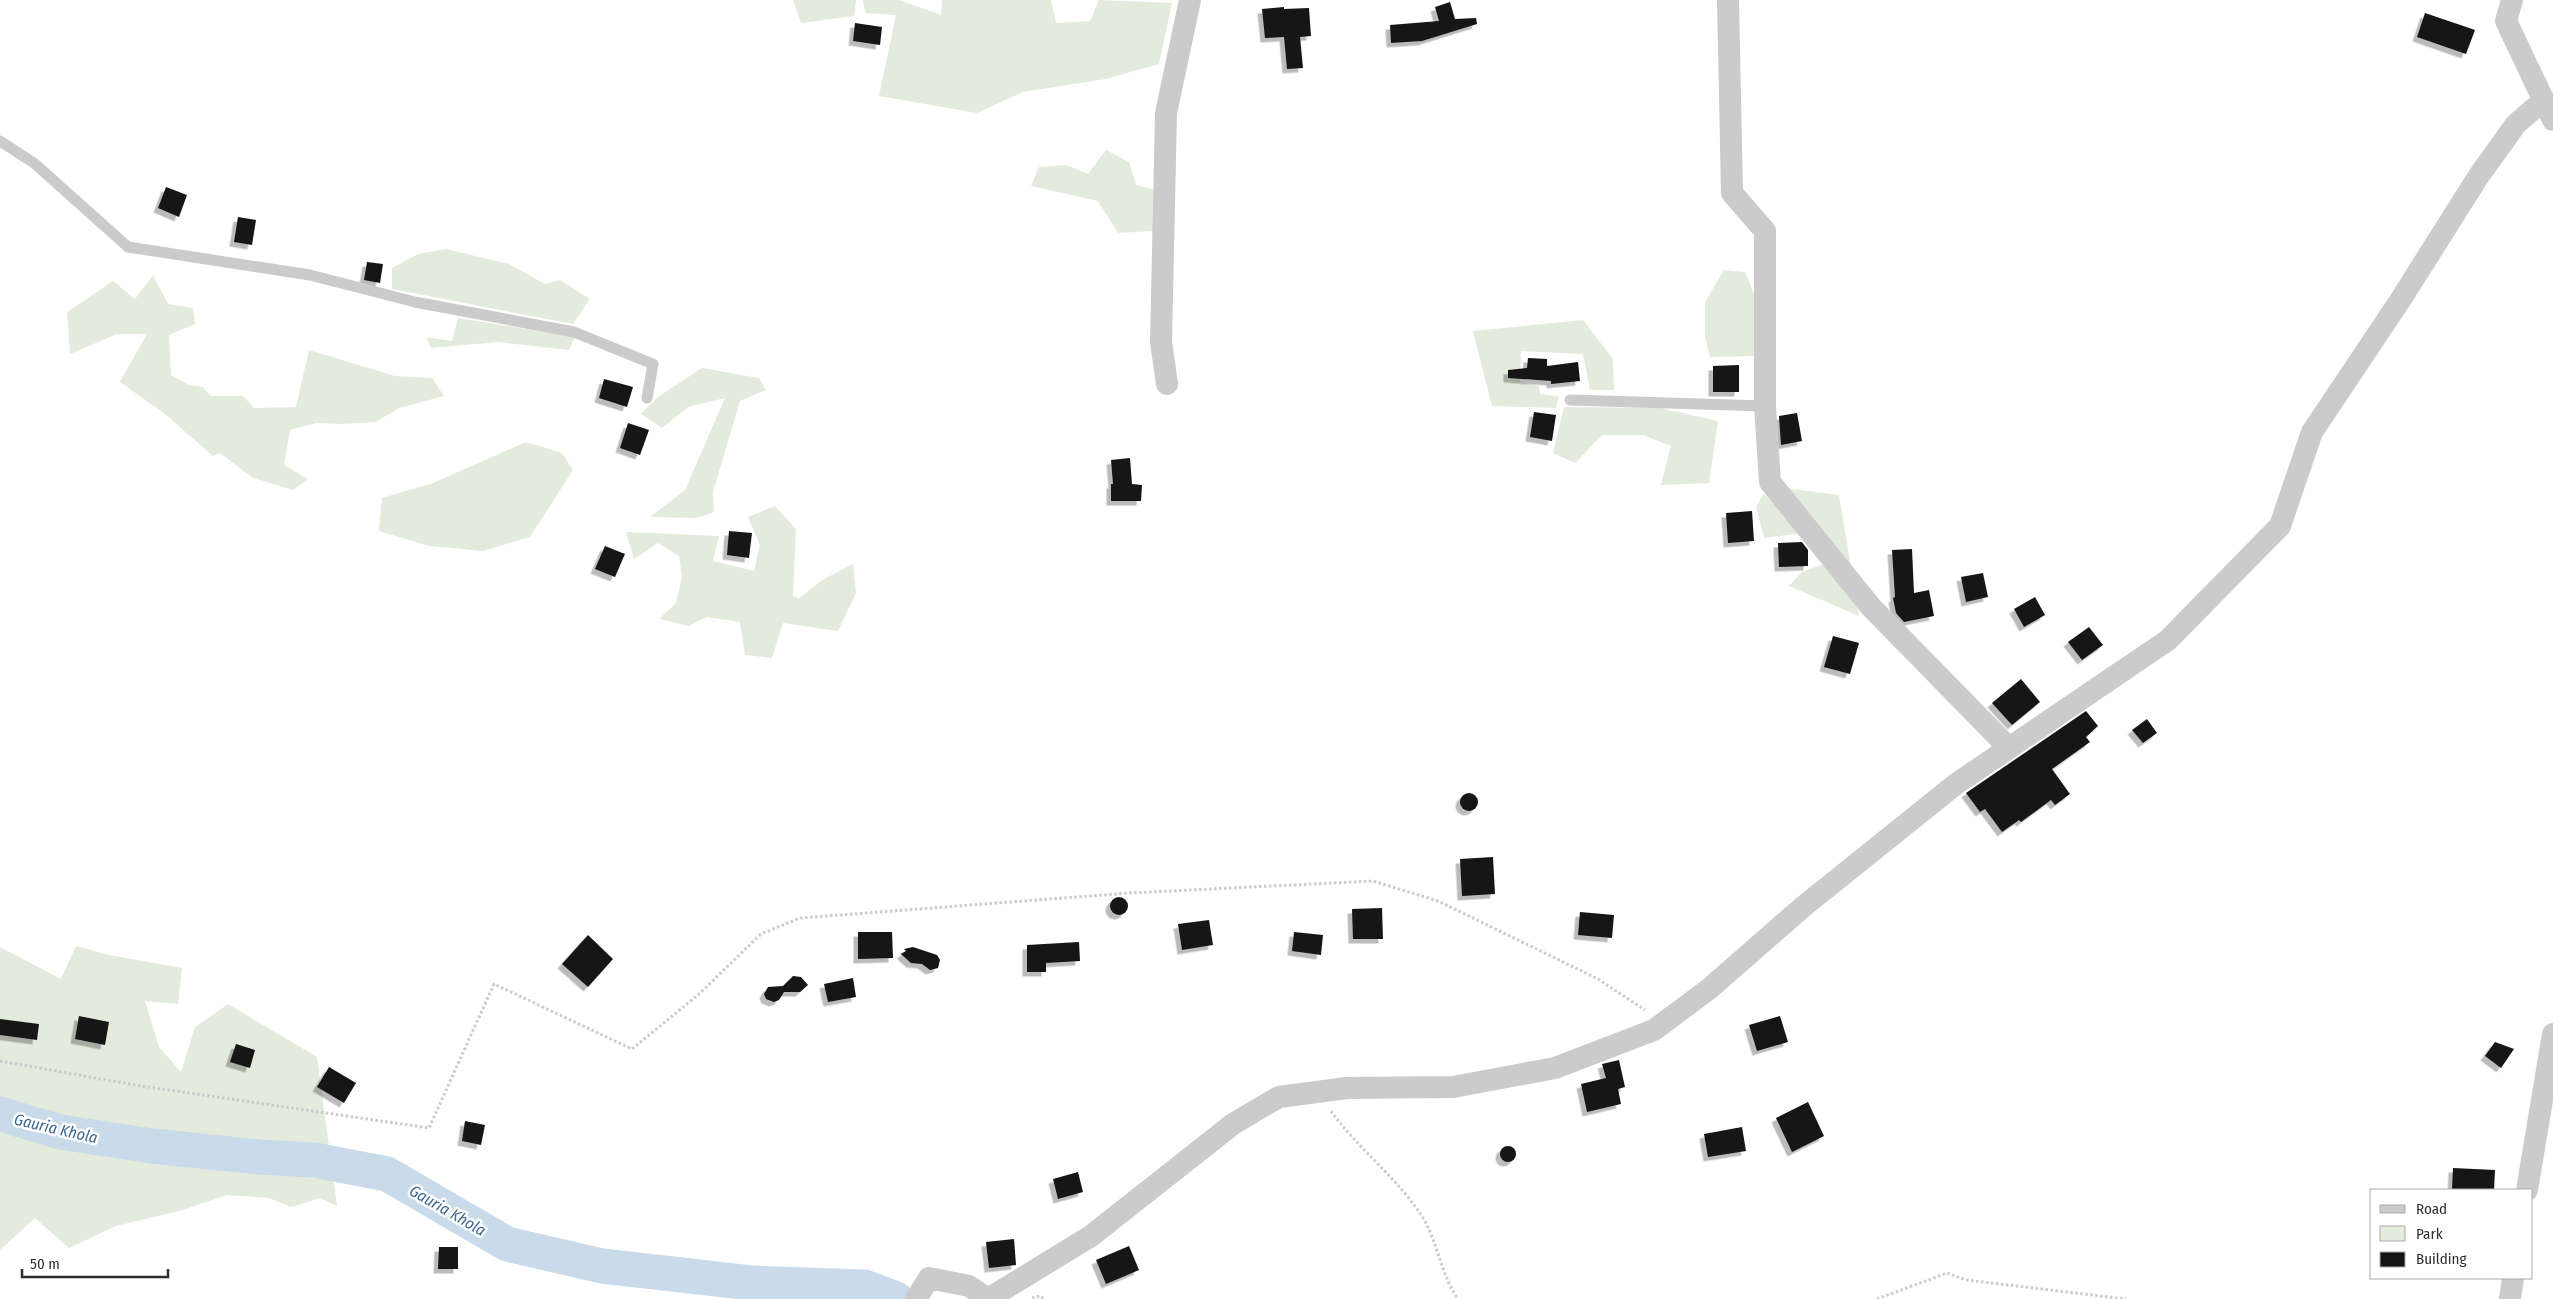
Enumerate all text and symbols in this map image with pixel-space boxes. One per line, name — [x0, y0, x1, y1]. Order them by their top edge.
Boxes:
water label: Gauria Khola — [12, 1110, 99, 1147]
water label: Gauria Khola — [406, 1181, 489, 1240]
legend — [2370, 1189, 2533, 1279]
text: Road — [2416, 1200, 2447, 1218]
text: Park — [2416, 1225, 2443, 1243]
scale bar — [22, 1246, 169, 1278]
text: Building — [2416, 1250, 2467, 1268]
text: 50 m — [30, 1255, 60, 1273]

